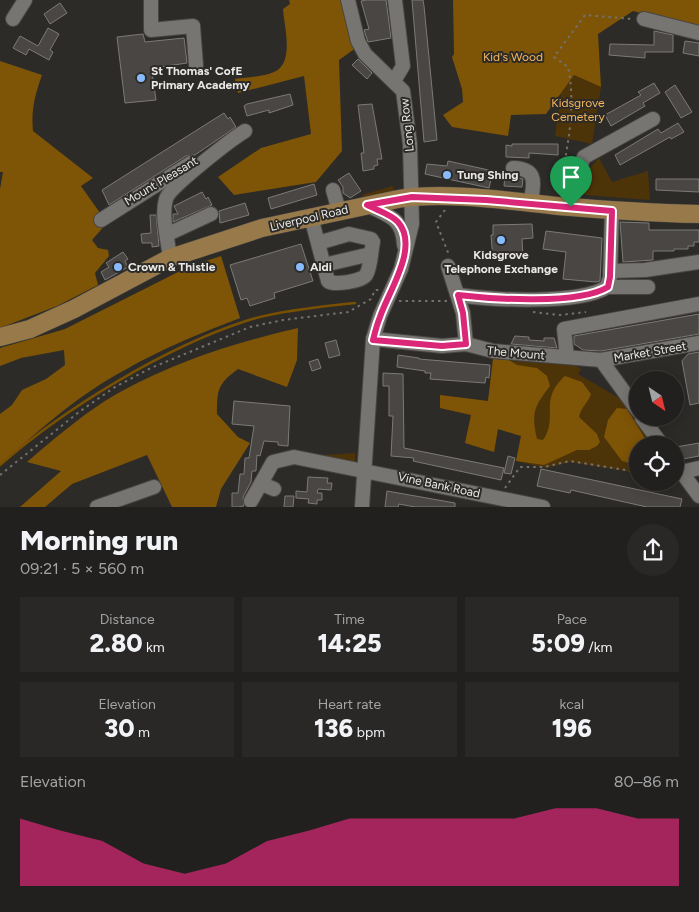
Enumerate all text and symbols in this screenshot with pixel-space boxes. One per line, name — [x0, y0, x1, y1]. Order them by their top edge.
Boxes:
park label: Kid's Wood — [483, 50, 543, 64]
place label: St Thomas' CofE Primary Academy — [151, 64, 250, 92]
marker: St Thomas' CofE Primary Academy — [135, 72, 147, 84]
park label: Kidsgrove Cemetery — [551, 96, 605, 124]
street label: Long Row — [397, 97, 417, 152]
street label: Mount Pleasant — [122, 153, 201, 208]
pin — [550, 156, 592, 207]
icon: arrive — [557, 163, 585, 191]
place label: Tung Shing — [457, 168, 519, 182]
marker: Tung Shing — [441, 169, 453, 181]
street label: Liverpool Road — [268, 202, 350, 234]
marker: Kidsgrove Telephone Exchange — [495, 234, 507, 246]
place label: Kidsgrove Telephone Exchange — [444, 248, 558, 276]
place label: Crown & Thistle — [128, 260, 216, 274]
place label: Aldi — [310, 260, 332, 274]
marker: Crown & Thistle — [112, 261, 124, 273]
marker: Aldi — [294, 261, 306, 273]
street label: Market Street — [613, 339, 688, 365]
street label: The Mount — [487, 344, 546, 363]
north arrow — [629, 371, 684, 426]
map controls — [629, 371, 684, 491]
button: locate — [629, 436, 684, 491]
street label: Vine Bank Road — [397, 469, 481, 501]
text: Morning run — [20, 523, 178, 557]
button: share — [627, 524, 679, 576]
text: 09:21 · 5 × 560 m — [20, 559, 144, 578]
text: Distance — [100, 611, 155, 628]
text: Time — [334, 611, 365, 628]
text: Pace — [557, 611, 587, 628]
text: 2.80 — [90, 628, 143, 658]
text: 14:25 — [317, 628, 382, 658]
text: 5:09 — [531, 628, 585, 658]
text: km — [143, 639, 165, 656]
text: /km — [585, 639, 612, 656]
text: Elevation — [98, 696, 156, 713]
text: Heart rate — [318, 696, 381, 713]
text: kcal — [560, 696, 584, 713]
text: 30 — [104, 713, 135, 743]
text: 136 — [314, 713, 353, 743]
text: 196 — [552, 713, 592, 743]
text: m — [135, 724, 150, 741]
text: bpm — [353, 724, 385, 741]
text: Elevation — [20, 772, 86, 791]
text: 80–86 m — [614, 772, 679, 791]

